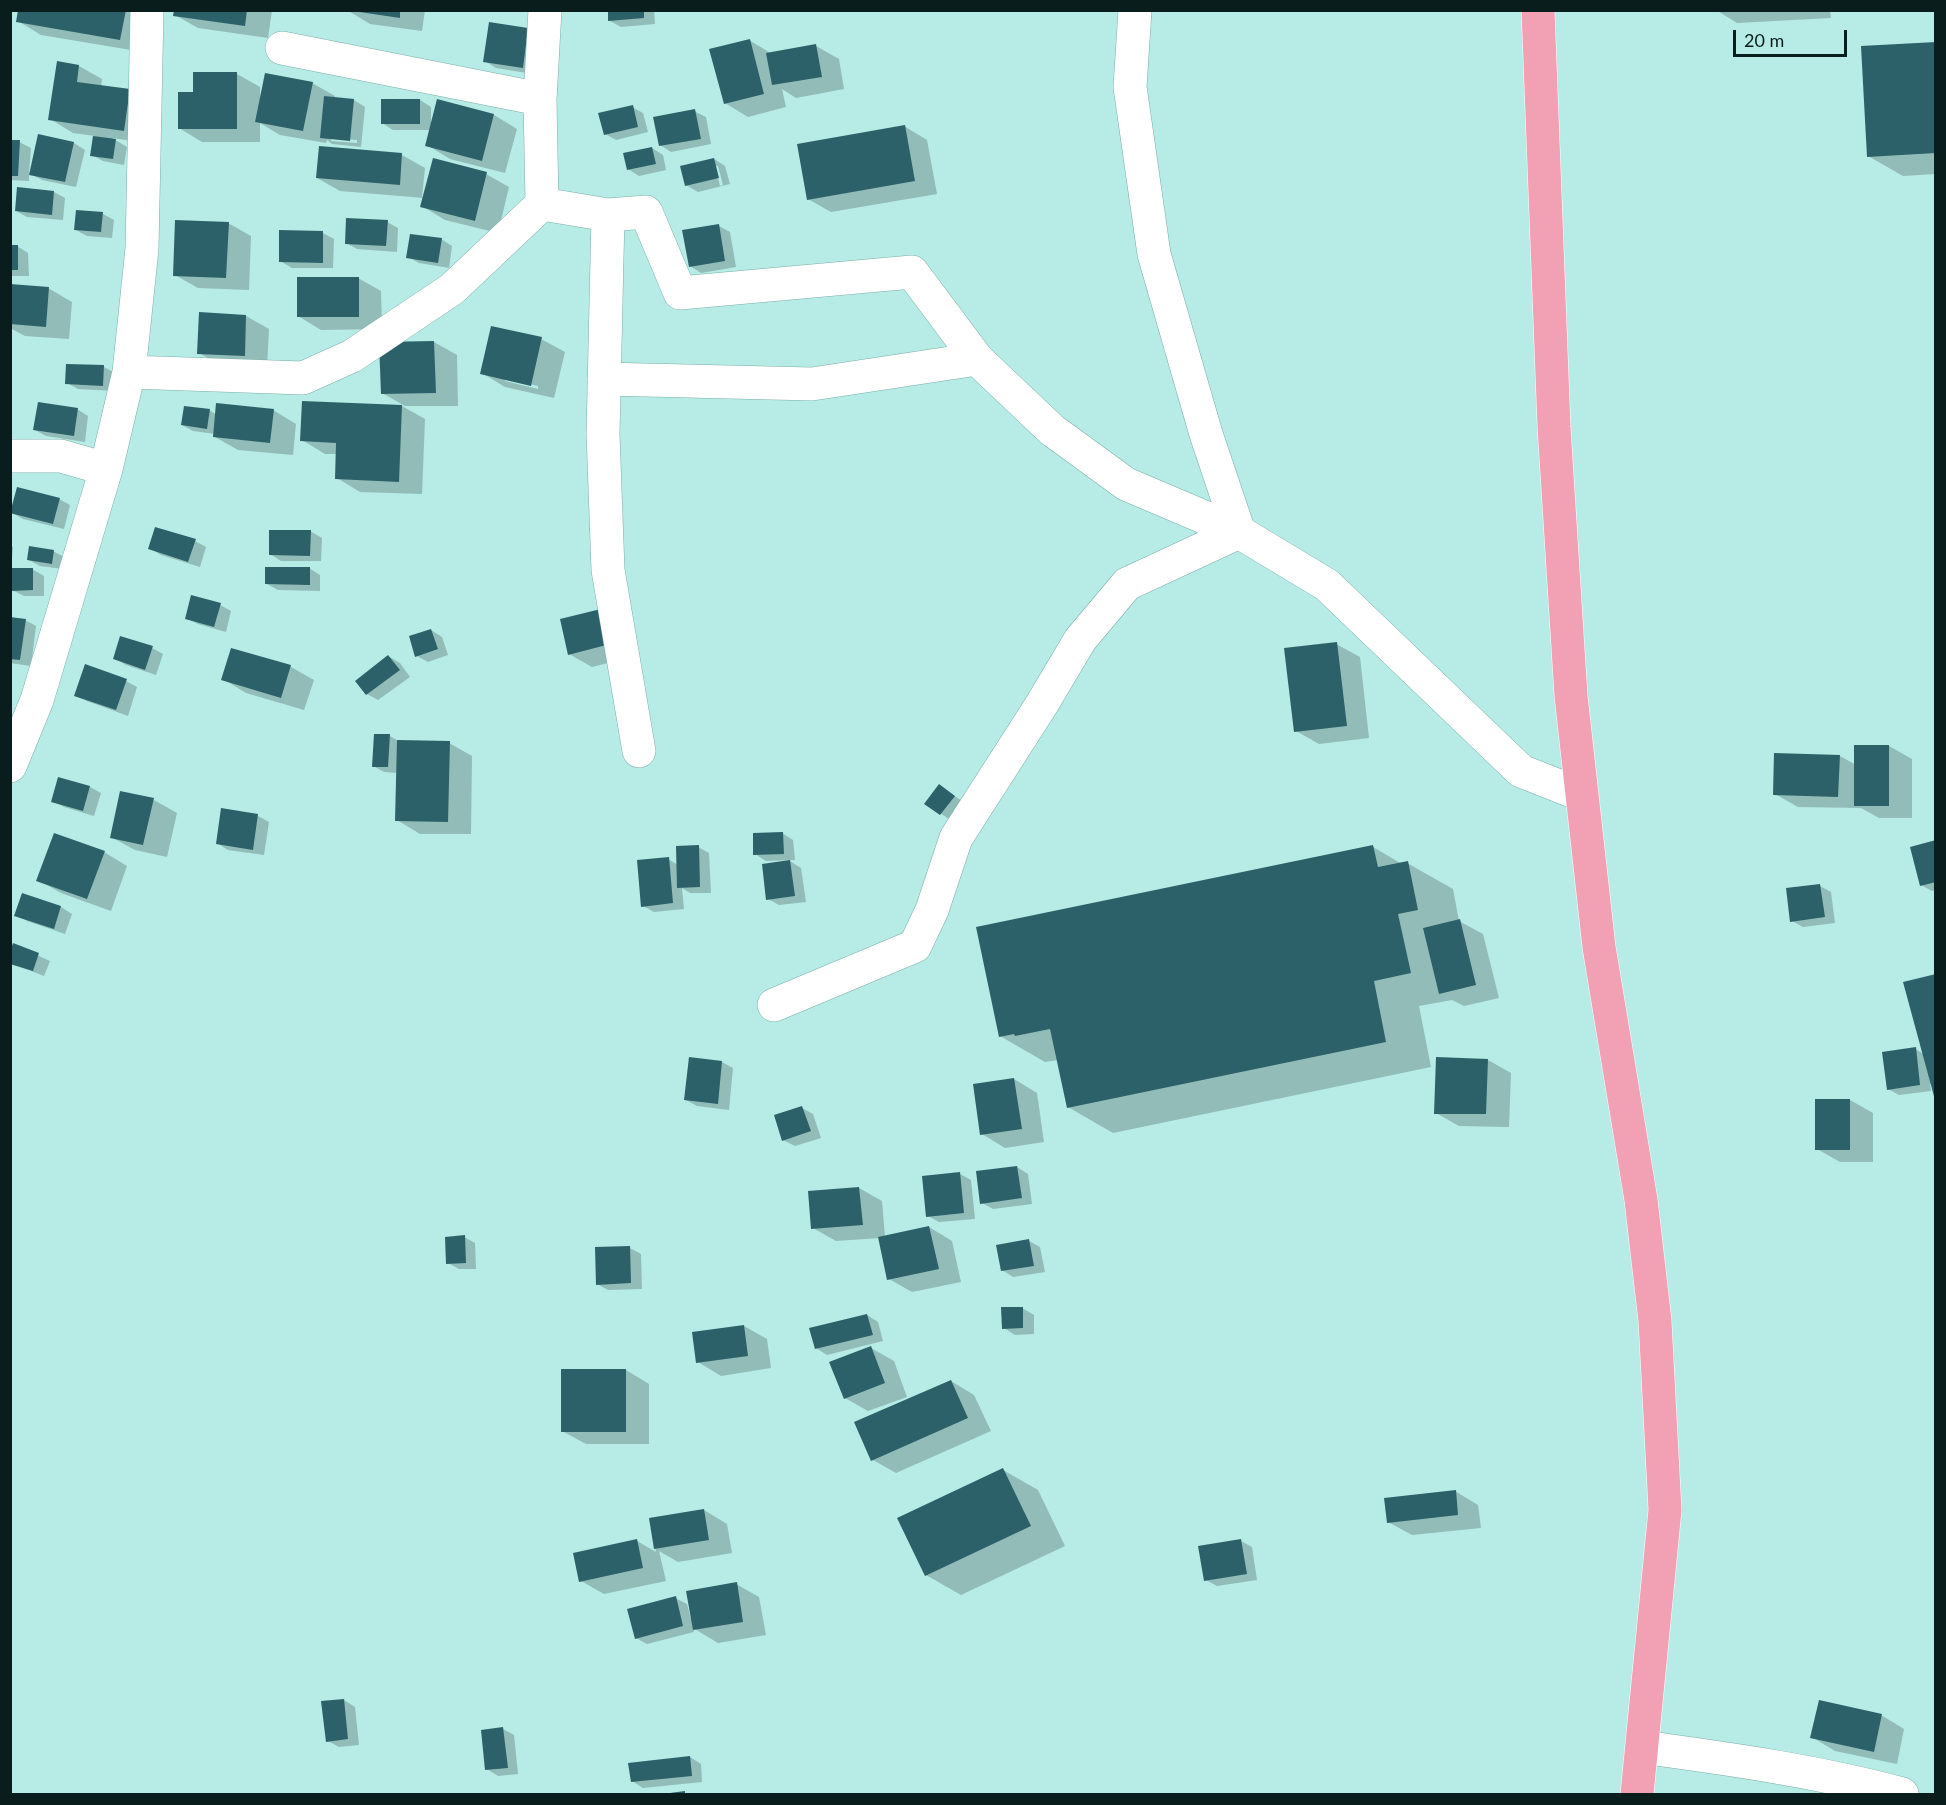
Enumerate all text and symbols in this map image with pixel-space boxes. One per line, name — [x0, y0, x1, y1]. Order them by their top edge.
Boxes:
scale bar — [1736, 18, 1850, 56]
text: 20 m — [1744, 29, 1784, 51]

